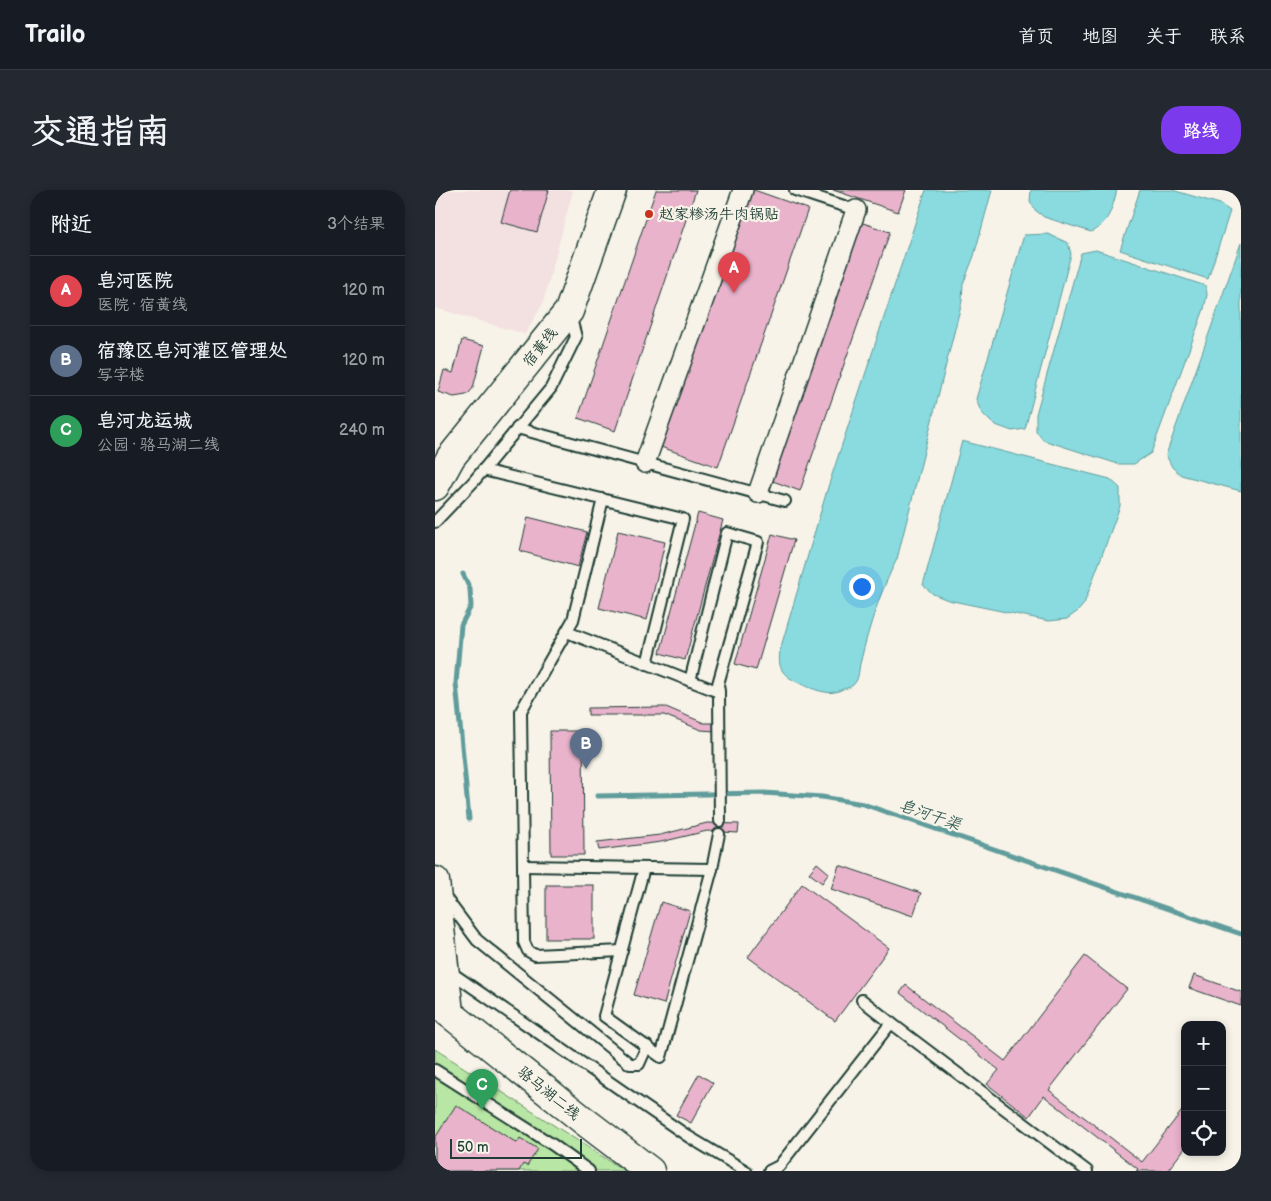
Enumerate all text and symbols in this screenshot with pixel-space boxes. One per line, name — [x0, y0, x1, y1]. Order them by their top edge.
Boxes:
text: Trailo — [25, 20, 85, 49]
text: 首页 — [1018, 26, 1054, 47]
text: 地图 — [1082, 26, 1118, 47]
text: 关于 — [1146, 26, 1182, 47]
text: 联系 — [1210, 26, 1246, 47]
button: 路线 — [1161, 106, 1241, 154]
text: 交通指南 — [30, 111, 170, 154]
place label: 赵家糁汤牛肉锅贴 — [659, 205, 779, 224]
marker: 赵家糁汤牛肉锅贴 — [643, 208, 655, 220]
text: 附近 — [50, 212, 92, 237]
text: 3个结果 — [327, 215, 385, 234]
pin: A — [718, 252, 750, 293]
text: 皂河医院 — [97, 270, 173, 293]
text: A — [61, 281, 71, 300]
text: 120 m — [342, 281, 385, 300]
text: 医院 · 宿黄线 — [97, 296, 187, 315]
street label: 宿黄线 — [519, 324, 562, 371]
text: 宿豫区皂河灌区管理处 — [97, 340, 287, 363]
text: B — [60, 351, 72, 370]
text: 120 m — [342, 351, 385, 370]
text: 写字楼 — [97, 366, 145, 385]
text: 皂河龙运城 — [97, 410, 192, 433]
text: C — [60, 421, 72, 440]
text: 240 m — [339, 421, 385, 440]
text: 公园 · 骆马湖二线 — [97, 436, 219, 455]
your location — [849, 574, 875, 600]
pin: B — [570, 728, 602, 769]
water label: 皂河干渠 — [896, 796, 965, 835]
map controls — [1181, 1021, 1226, 1156]
button: + — [1181, 1021, 1226, 1066]
street label: 骆马湖二线 — [514, 1062, 584, 1124]
button: − — [1181, 1066, 1226, 1111]
pin: C — [466, 1069, 498, 1110]
button: locate — [1181, 1111, 1226, 1156]
scale bar — [450, 1136, 583, 1159]
text: 50 m — [457, 1139, 489, 1156]

